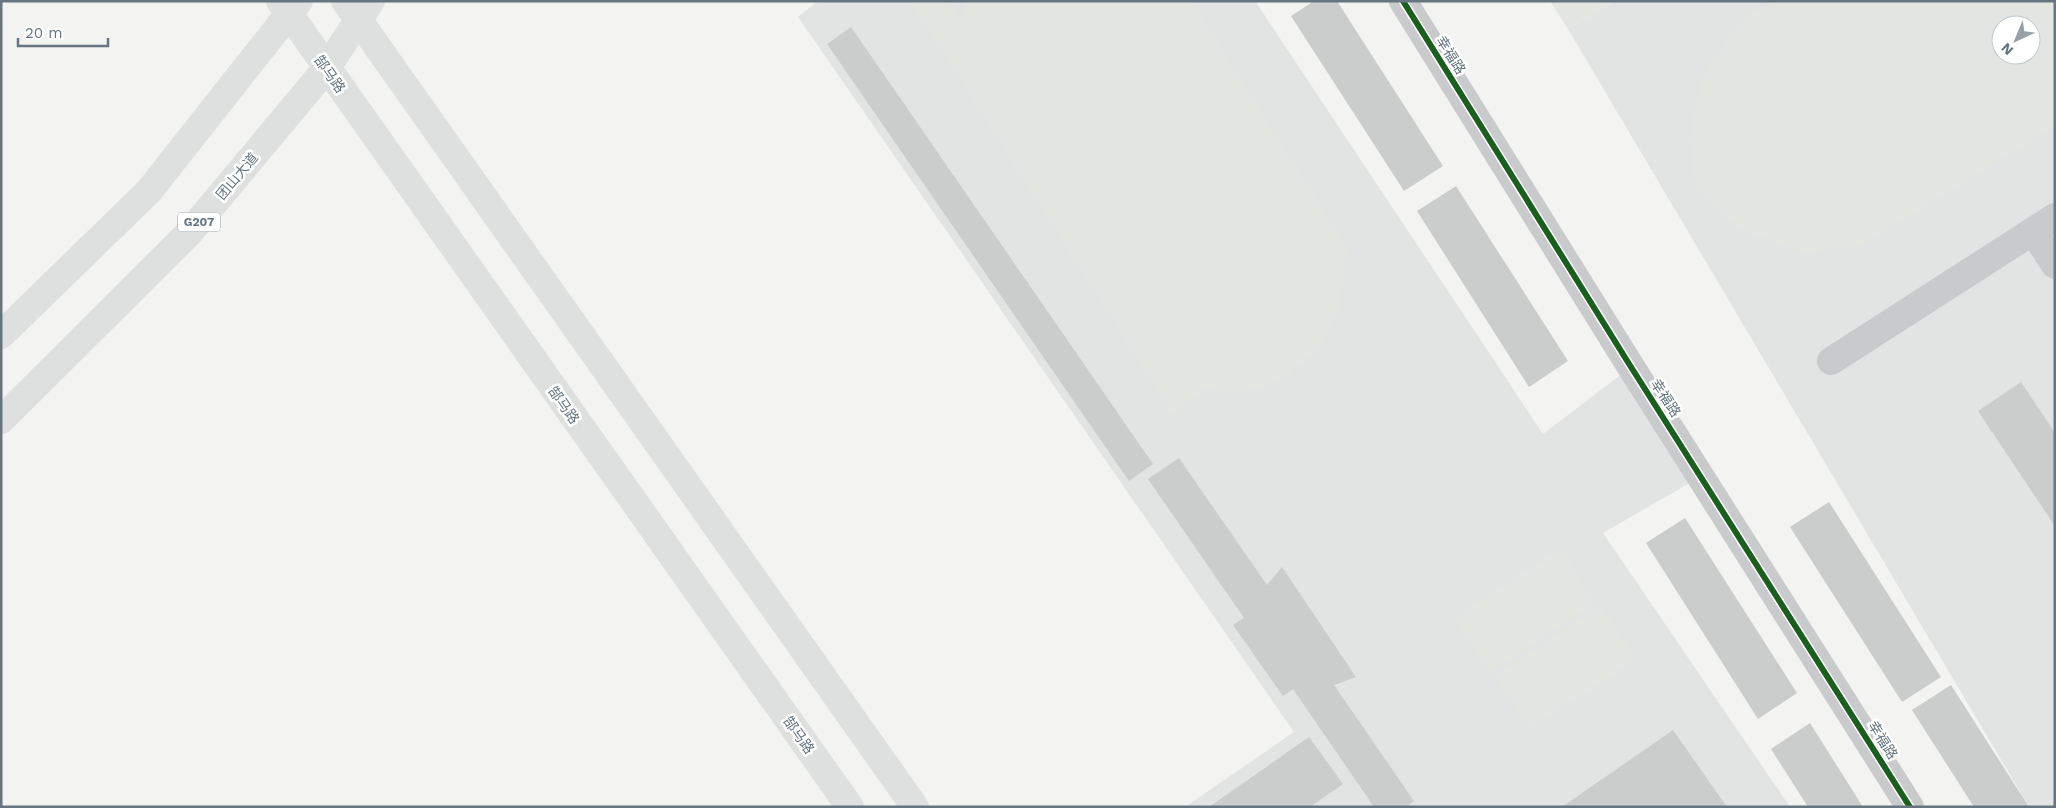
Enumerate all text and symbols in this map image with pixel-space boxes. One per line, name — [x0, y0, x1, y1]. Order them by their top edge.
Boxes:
scale bar — [18, 15, 108, 47]
north arrow — [1991, 15, 2041, 65]
text: 20 m — [25, 24, 63, 42]
street label: 幸福路 — [1433, 33, 1469, 77]
text: N — [1998, 40, 2016, 59]
street label: 郜马路 — [311, 52, 349, 96]
street label: 团山大道 — [213, 149, 261, 203]
road number: G207 — [178, 212, 220, 232]
street label: 幸福路 — [1648, 376, 1684, 420]
street label: 郜马路 — [545, 383, 583, 427]
street label: 郜马路 — [780, 713, 818, 757]
street label: 幸福路 — [1865, 718, 1901, 762]

